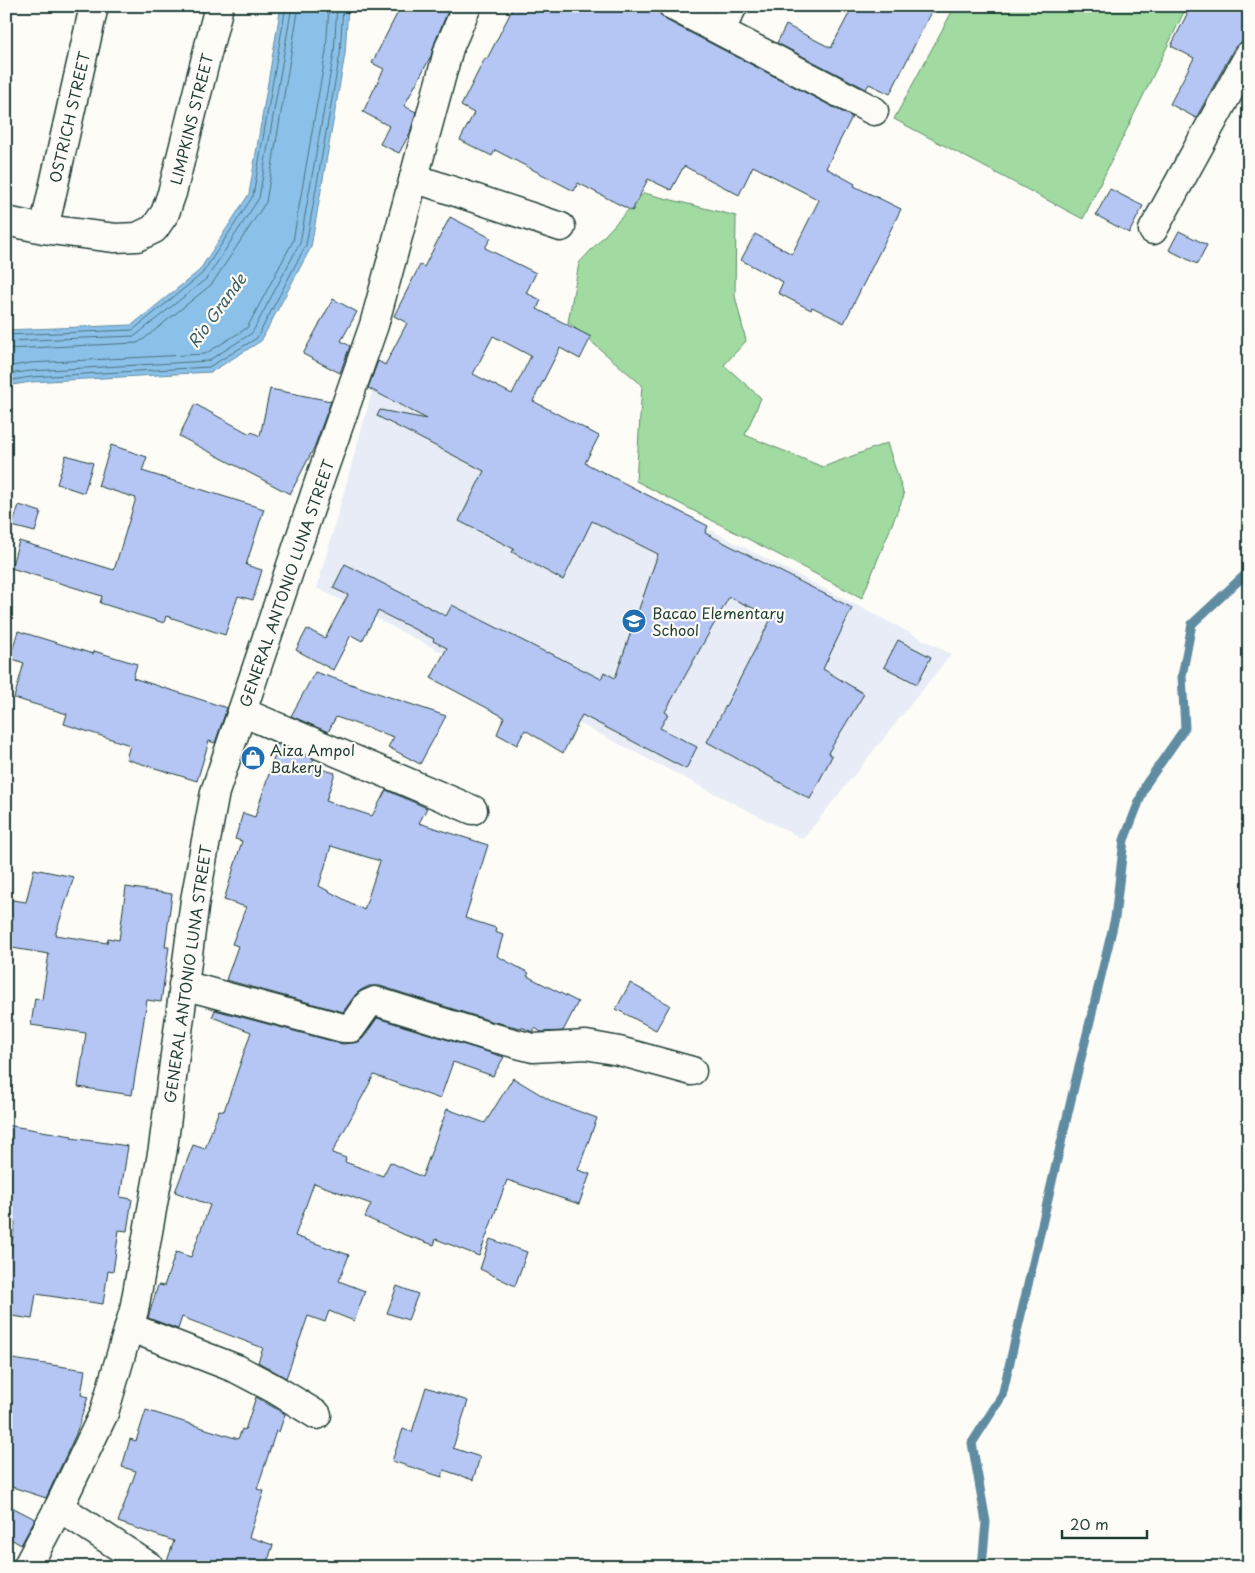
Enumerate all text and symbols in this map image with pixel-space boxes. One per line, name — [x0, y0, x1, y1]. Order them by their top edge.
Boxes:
street label: OSTRICH STREET — [43, 48, 95, 185]
street label: LIMPKINS STREET — [164, 50, 219, 187]
water label: Rio Grande — [181, 267, 252, 352]
street label: GENERAL ANTONIO LUNA STREET — [233, 455, 340, 710]
place label: Bacao Elementary School — [652, 601, 785, 641]
school or university icon: Bacao Elementary School — [621, 608, 647, 634]
place label: Aiza Ampol Bakery — [270, 738, 355, 778]
shop icon: Aiza Ampol Bakery — [240, 745, 266, 771]
street label: GENERAL ANTONIO LUNA STREET — [157, 843, 217, 1105]
scale bar — [1062, 1508, 1148, 1540]
text: 20 m — [1070, 1512, 1109, 1535]

